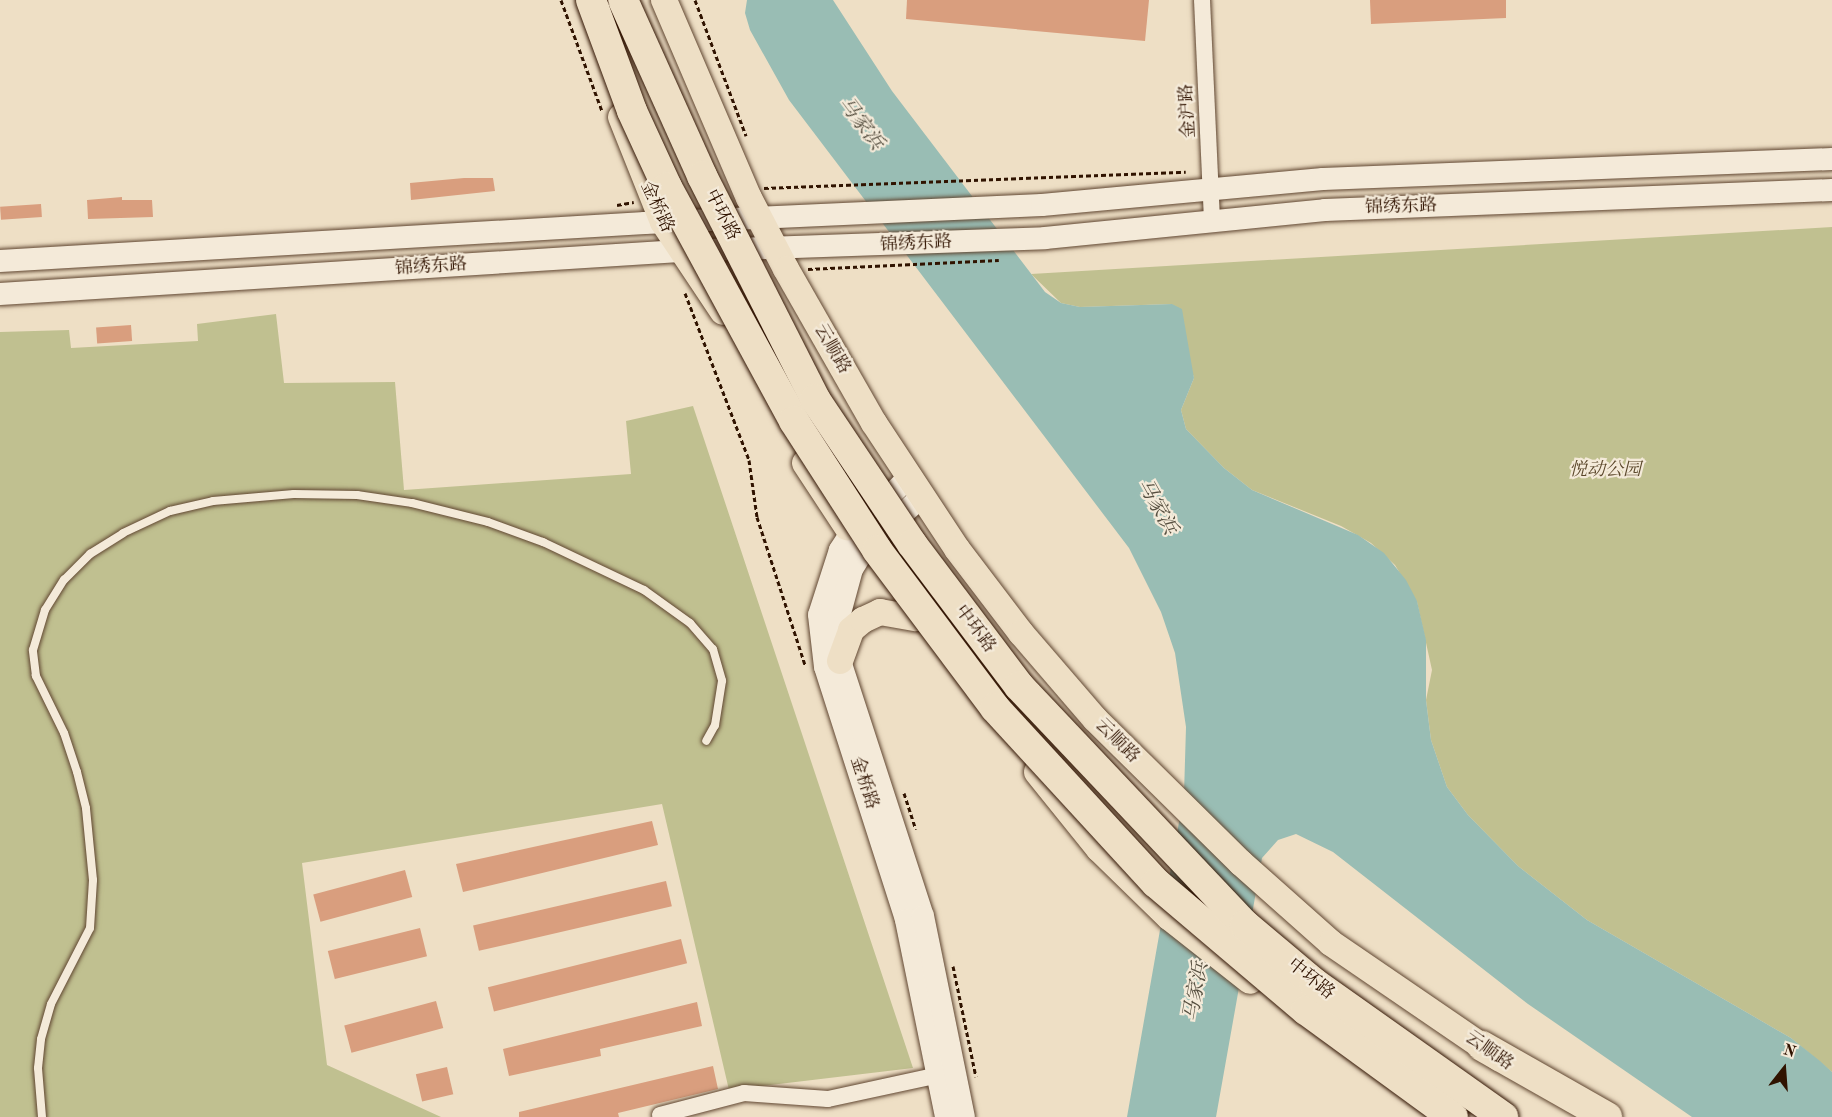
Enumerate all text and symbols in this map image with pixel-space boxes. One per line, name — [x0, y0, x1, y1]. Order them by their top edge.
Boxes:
street label: 金沪路 — [1176, 83, 1200, 139]
water label: 马家浜 — [832, 93, 888, 155]
street label: 金桥路 — [636, 178, 678, 236]
street label: 中环路 — [700, 186, 744, 244]
street label: 锦绣东路 — [1365, 195, 1437, 219]
street label: 锦绣东路 — [879, 231, 953, 257]
street label: 锦绣东路 — [394, 254, 468, 280]
street label: 云顺路 — [809, 320, 855, 378]
park label: 悦动公园 — [1569, 459, 1641, 481]
water label: 马家浜 — [1131, 475, 1181, 539]
street label: 中环路 — [950, 601, 1000, 657]
street label: 云顺路 — [1090, 714, 1144, 768]
street label: 金桥路 — [845, 754, 883, 812]
street label: 中环路 — [1283, 954, 1339, 1004]
water label: 马家浜 — [1180, 960, 1214, 1024]
street label: 云顺路 — [1461, 1027, 1517, 1075]
north arrow — [1754, 1039, 1814, 1099]
text: N — [1781, 1042, 1797, 1061]

